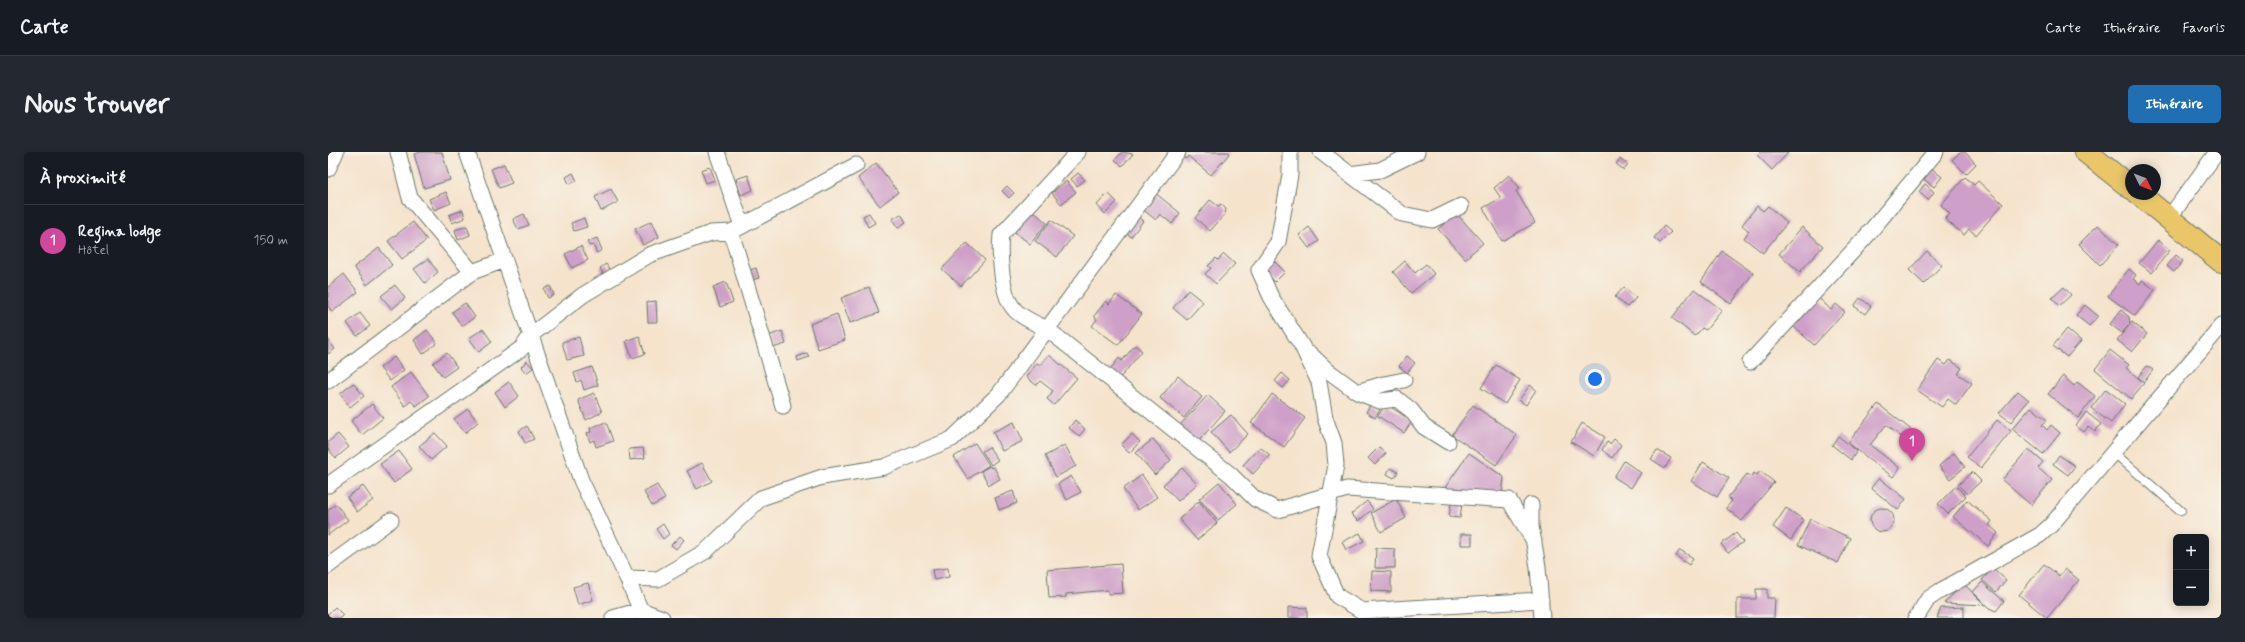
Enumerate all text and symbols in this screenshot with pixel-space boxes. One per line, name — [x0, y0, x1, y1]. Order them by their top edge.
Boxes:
text: Carte — [20, 15, 69, 40]
text: Carte — [2045, 19, 2081, 37]
text: Itinéraire — [2103, 19, 2160, 37]
text: Favoris — [2182, 19, 2225, 37]
button: Itinéraire — [2128, 85, 2221, 123]
text: Nous trouver — [24, 86, 169, 123]
north arrow — [2125, 164, 2161, 200]
text: À proximité — [40, 167, 125, 189]
text: Regina lodge — [78, 222, 161, 242]
text: 1 — [50, 232, 56, 249]
text: 150 m — [254, 232, 288, 249]
text: Hôtel — [78, 242, 109, 259]
your location — [1585, 369, 1605, 389]
pin: 1 — [1899, 428, 1925, 461]
map controls — [2173, 534, 2209, 606]
button: + — [2173, 534, 2209, 570]
button: − — [2173, 570, 2209, 606]

